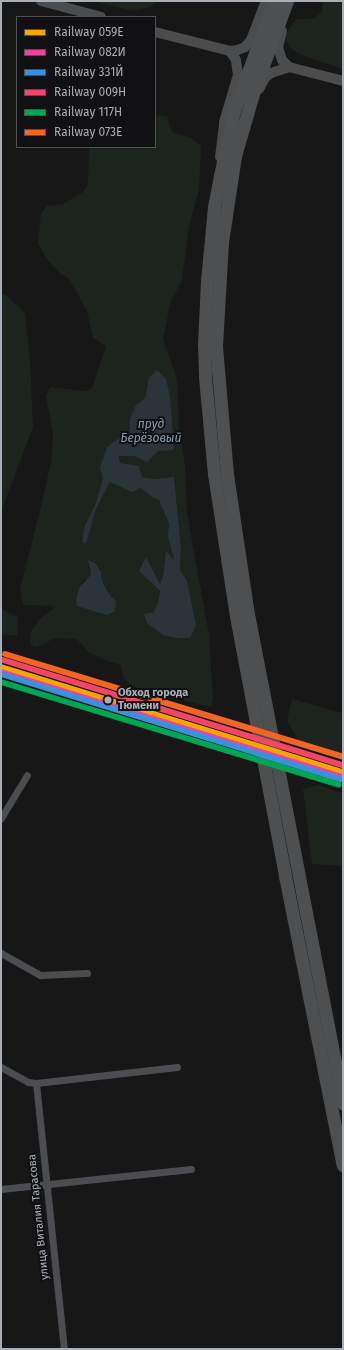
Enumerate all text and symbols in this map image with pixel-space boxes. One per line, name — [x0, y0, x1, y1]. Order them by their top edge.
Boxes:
legend — [16, 16, 156, 148]
text: Railway 059Е — [54, 25, 124, 39]
text: Railway 082И — [54, 45, 126, 59]
text: Railway 331Й — [54, 65, 124, 79]
text: Railway 009Н — [54, 85, 126, 99]
text: Railway 117Н — [54, 105, 122, 119]
text: Railway 073Е — [54, 125, 123, 139]
water label: пруд Берёзовый — [121, 418, 181, 446]
place label: Обход города Тюмени — [118, 687, 188, 713]
marker: Обход города Тюмени — [101, 693, 115, 707]
street label: улица Виталия Тарасова — [26, 1153, 52, 1281]

